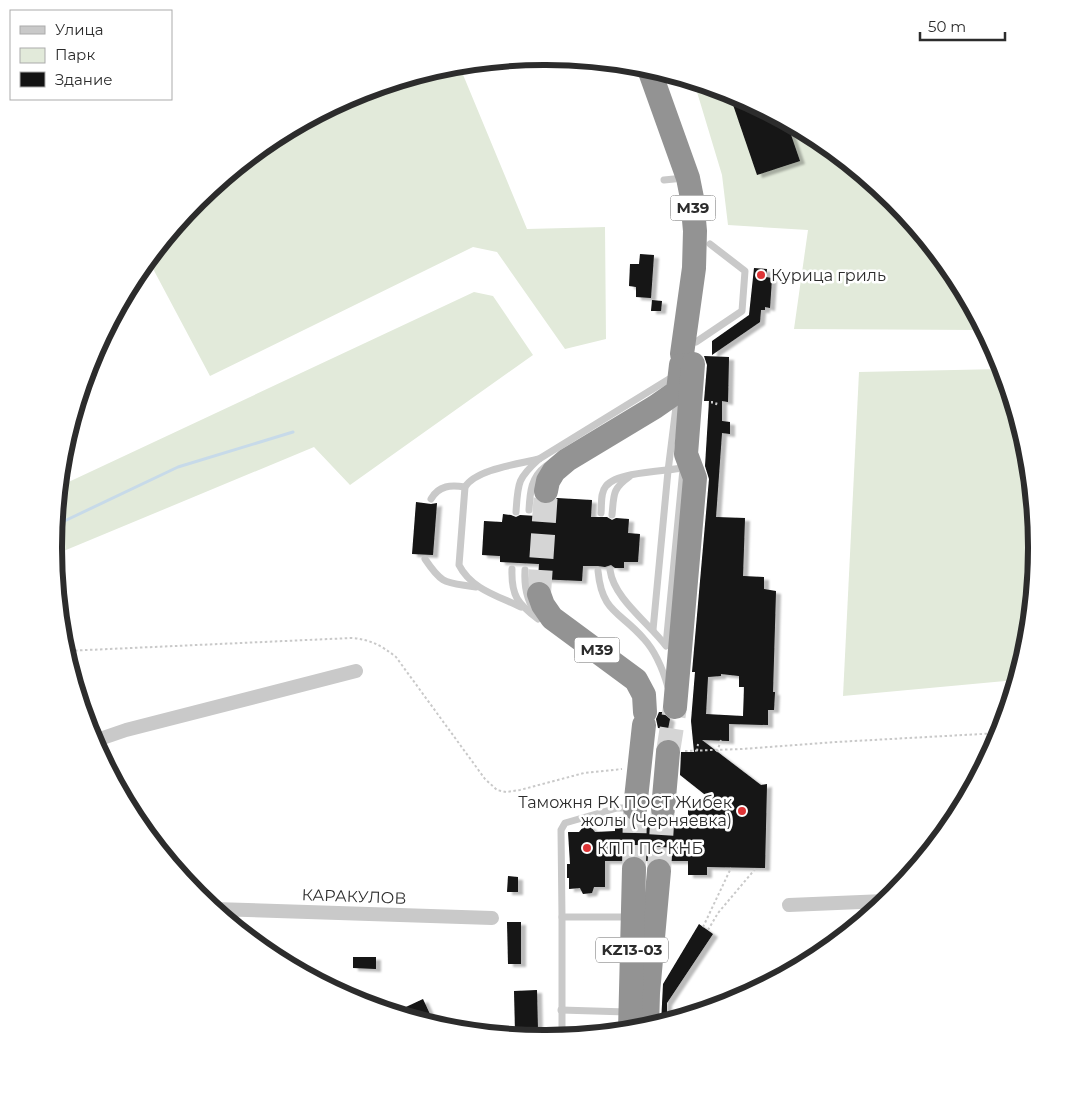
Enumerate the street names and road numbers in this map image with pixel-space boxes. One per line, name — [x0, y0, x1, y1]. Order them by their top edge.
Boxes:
road number: M39 — [670, 196, 716, 220]
road number: M39 — [574, 638, 620, 662]
street label: КАРАКУЛОВ — [301, 885, 407, 908]
road number: KZ13-03 — [596, 938, 668, 962]

